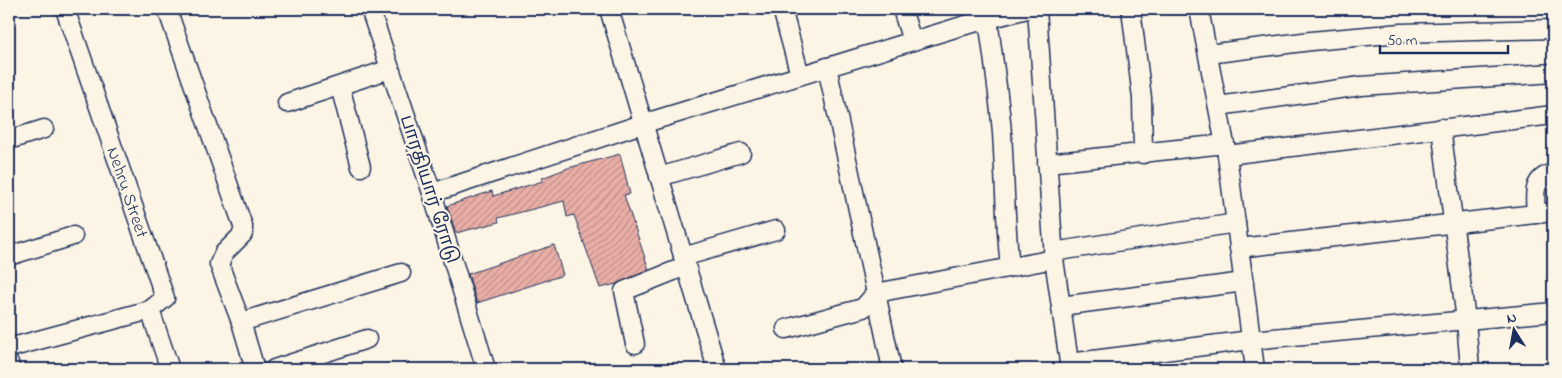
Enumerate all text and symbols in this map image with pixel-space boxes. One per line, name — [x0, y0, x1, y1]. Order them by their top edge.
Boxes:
scale bar — [1380, 22, 1507, 54]
text: 50 m — [1387, 30, 1418, 52]
street label: பாரதியார் ரோடு — [392, 112, 464, 267]
street label: Nehru Street — [98, 144, 154, 242]
north arrow — [1490, 306, 1540, 356]
text: N — [1505, 308, 1518, 330]

